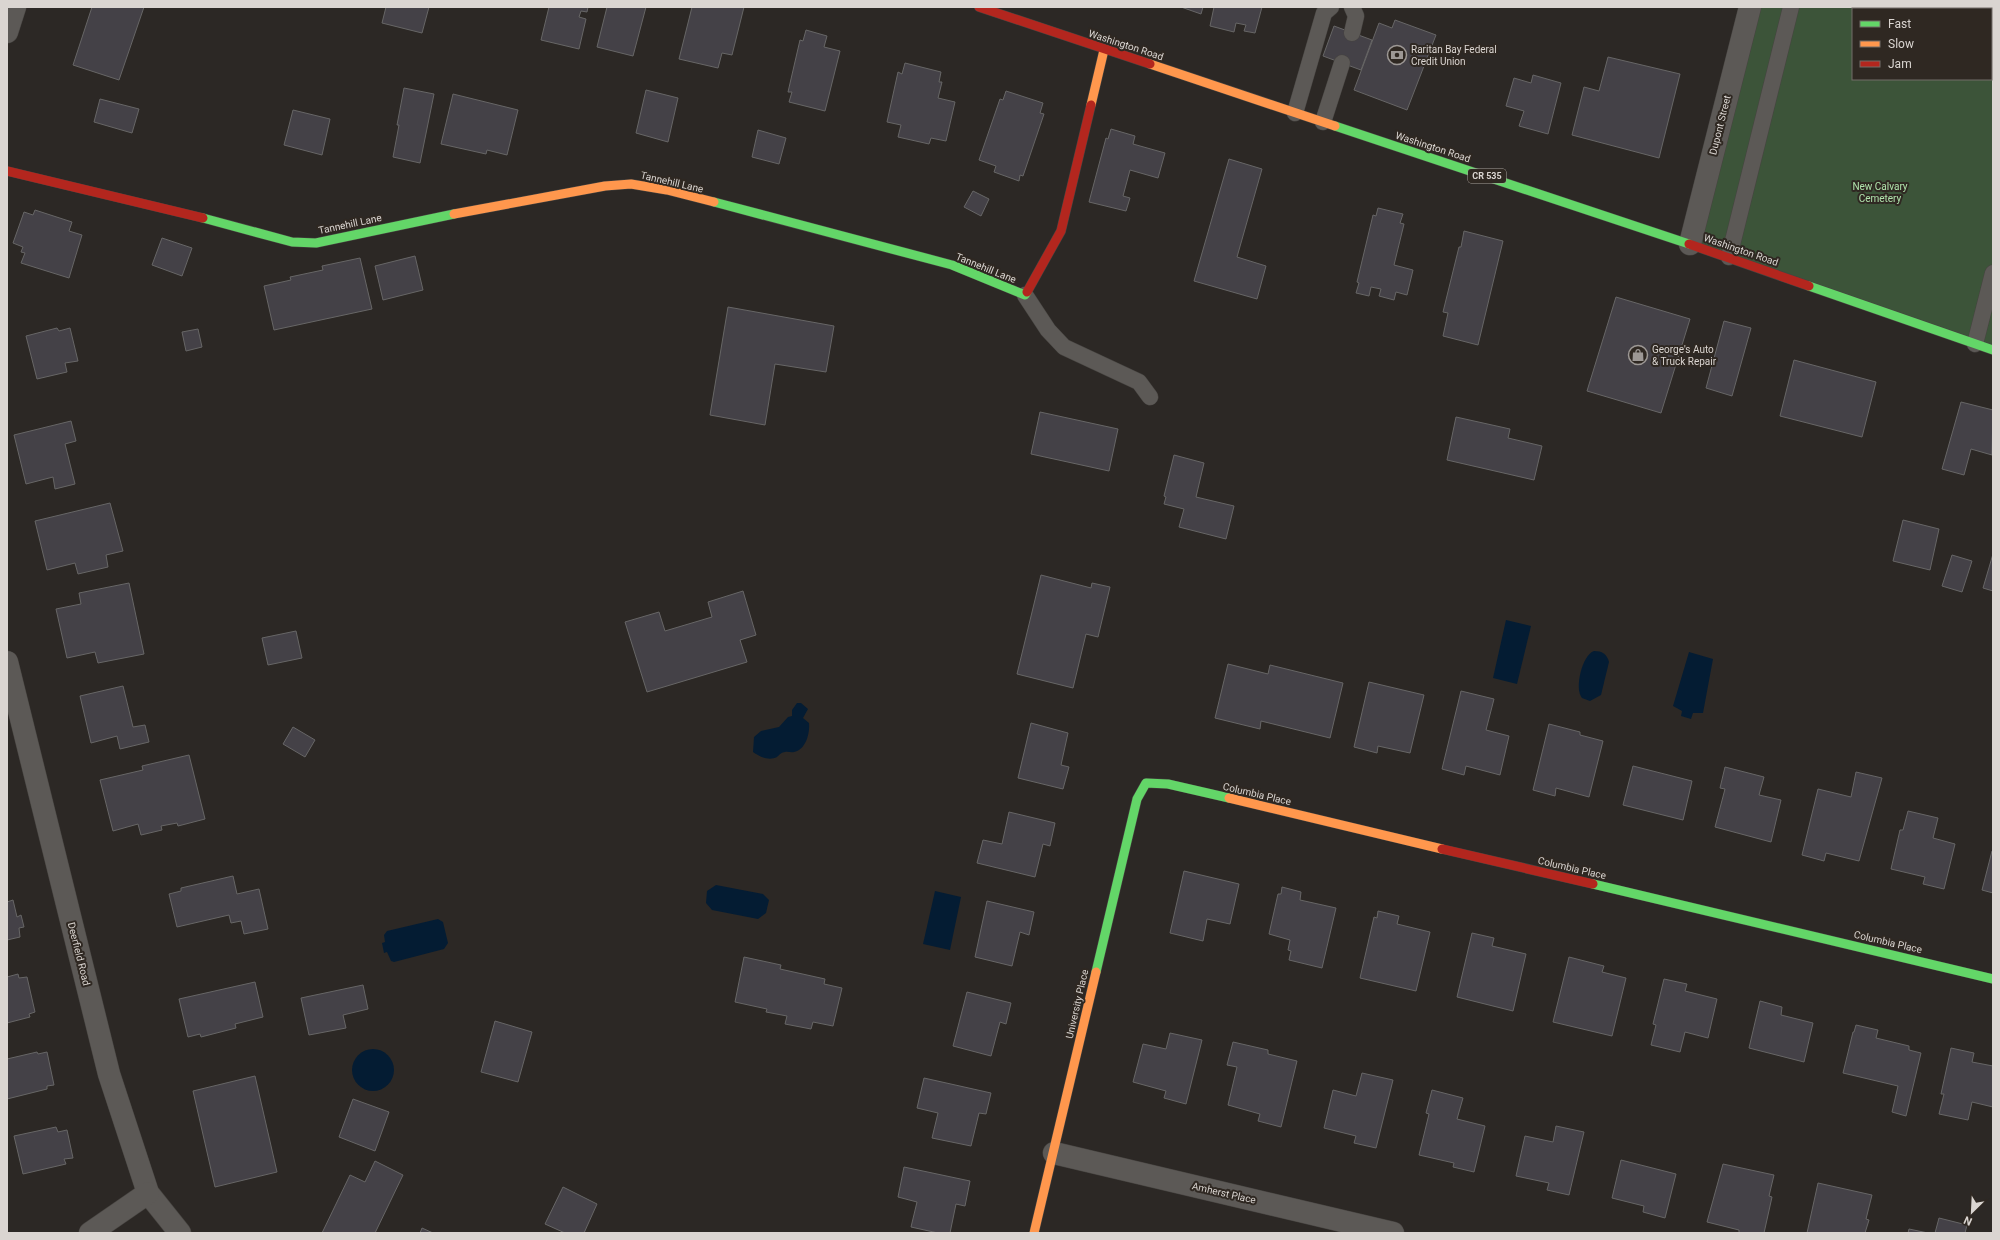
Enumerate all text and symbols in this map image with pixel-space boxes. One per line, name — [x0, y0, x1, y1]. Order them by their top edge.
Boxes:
legend — [1852, 8, 1992, 80]
text: Fast — [1888, 17, 1911, 31]
street label: Washington Road — [1087, 28, 1165, 62]
text: Slow — [1888, 37, 1914, 51]
bank icon: Raritan Bay Federal Credit Union — [1386, 44, 1408, 66]
place label: Raritan Bay Federal Credit Union — [1411, 44, 1497, 67]
text: Jam — [1888, 57, 1912, 71]
street label: Dupont Street — [1707, 94, 1733, 156]
street label: Washington Road — [1394, 130, 1472, 164]
street label: Tannehill Lane — [640, 169, 704, 195]
road number: CR 535 — [1468, 169, 1506, 183]
park label: New Calvary Cemetery — [1852, 181, 1908, 204]
street label: Tannehill Lane — [317, 212, 383, 236]
street label: Washington Road — [1702, 232, 1780, 268]
street label: Tannehill Lane — [954, 251, 1018, 285]
shop icon: George's Auto & Truck Repair — [1627, 344, 1649, 366]
place label: George's Auto & Truck Repair — [1652, 344, 1717, 367]
street label: Columbia Place — [1222, 781, 1292, 807]
street label: Columbia Place — [1537, 855, 1607, 881]
street label: Deerfield Road — [66, 921, 92, 987]
street label: Columbia Place — [1853, 929, 1923, 955]
street label: University Place — [1064, 968, 1090, 1040]
street label: Amherst Place — [1191, 1180, 1257, 1206]
north arrow — [1952, 1192, 1992, 1232]
text: N — [1962, 1213, 1974, 1228]

